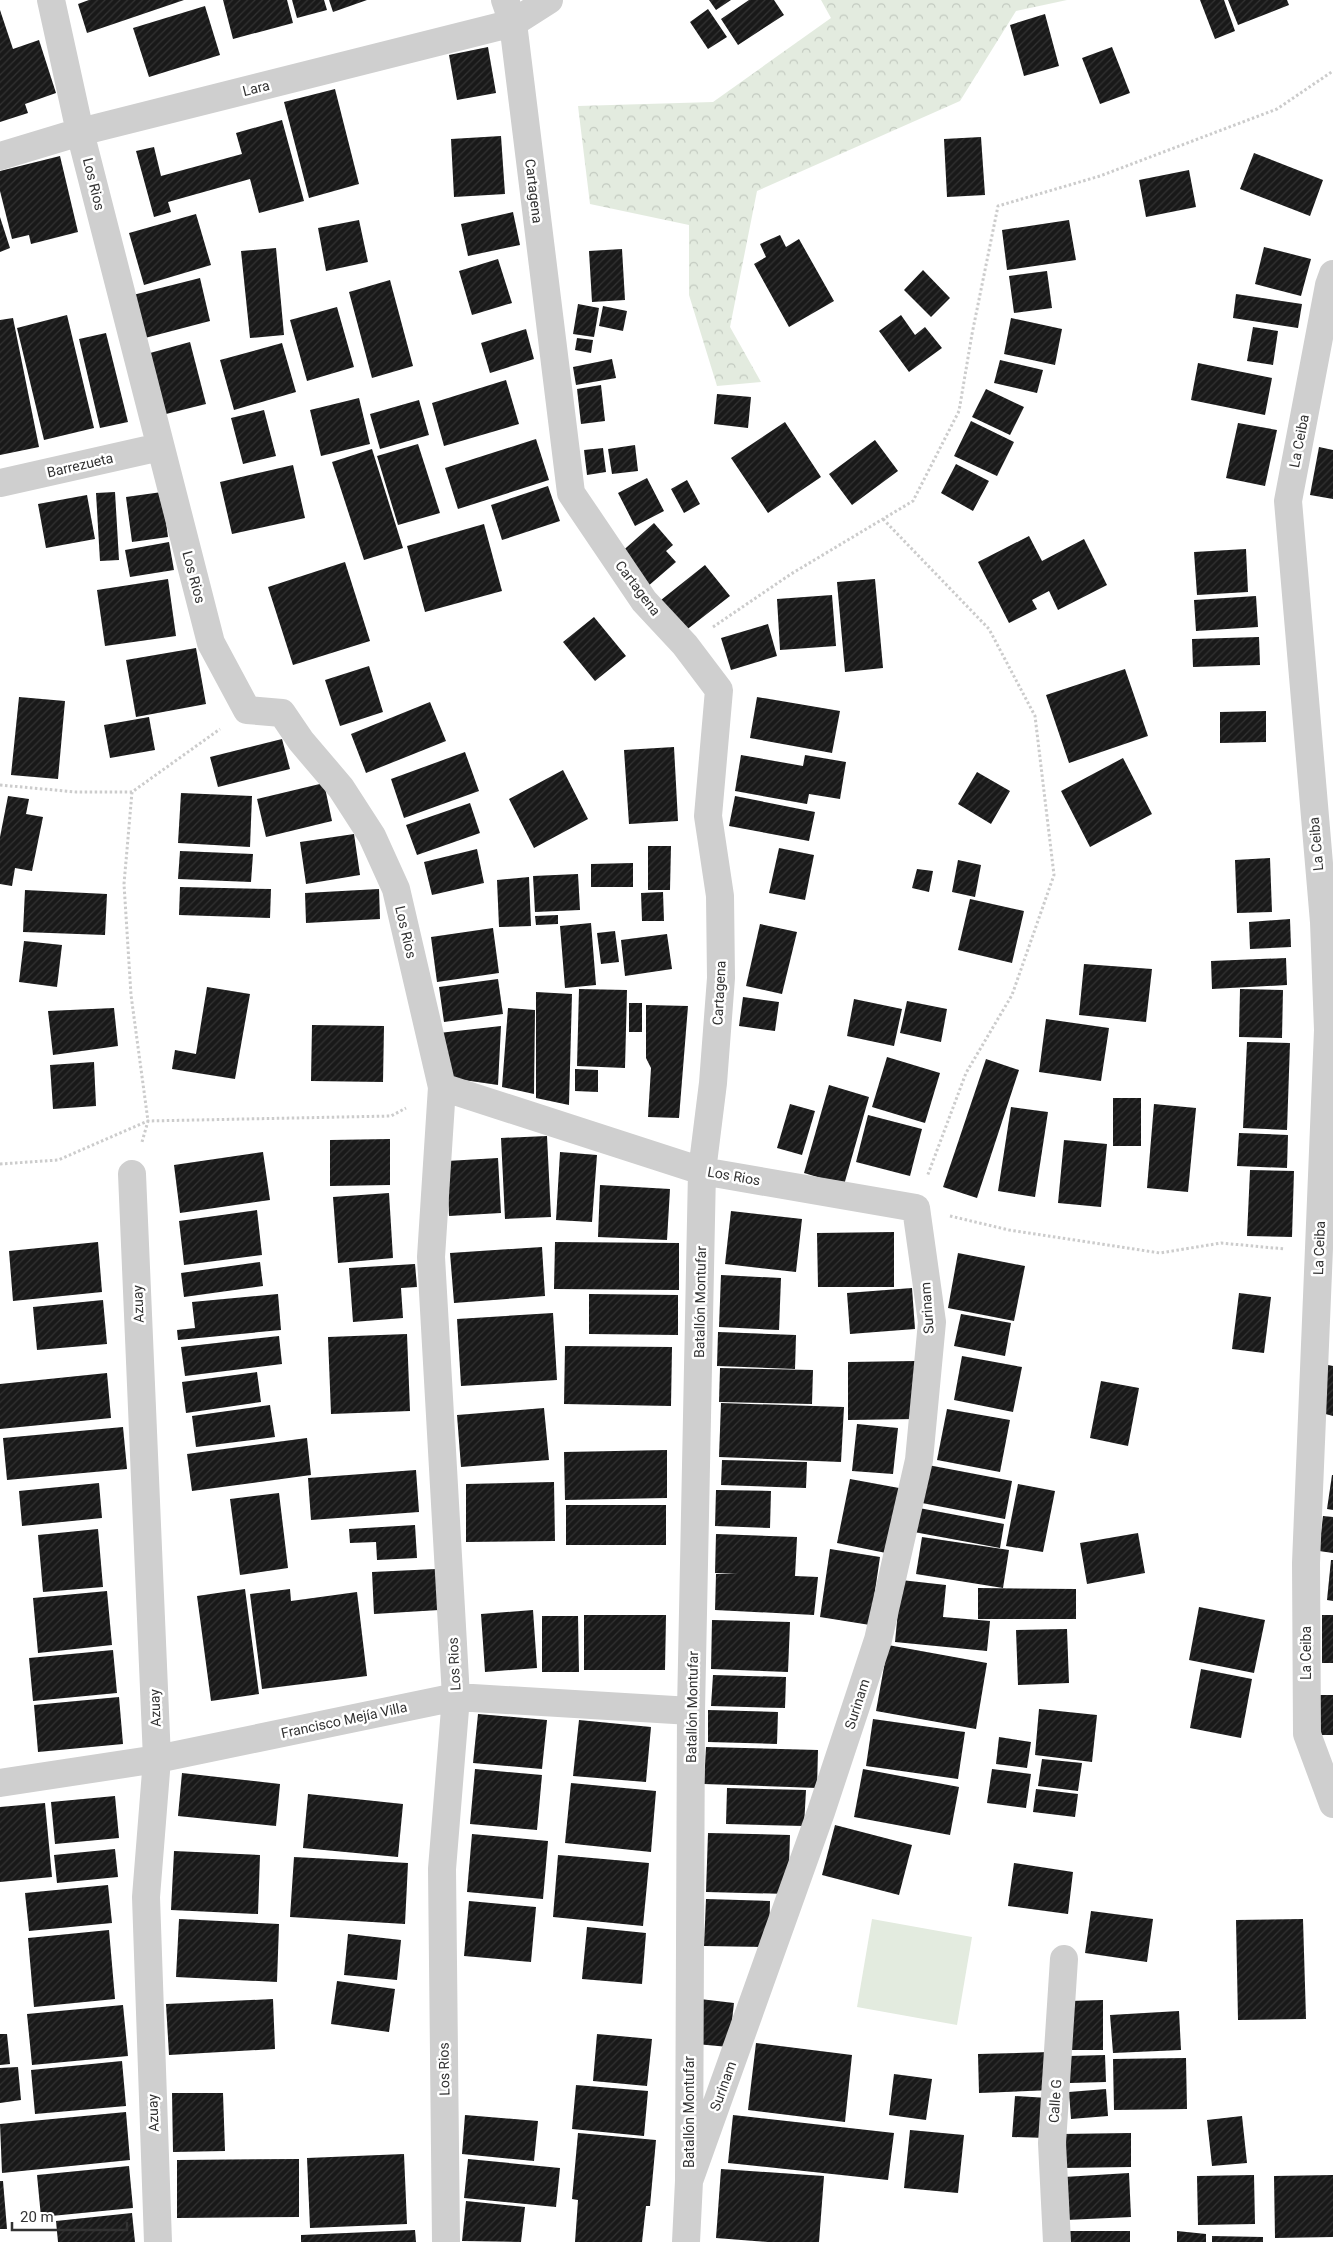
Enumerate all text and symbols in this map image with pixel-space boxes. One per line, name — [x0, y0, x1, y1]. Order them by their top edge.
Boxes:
street label: Lara — [241, 77, 271, 99]
street label: Los Rios — [80, 156, 108, 212]
street label: Cartagena — [522, 158, 546, 224]
street label: La Ceiba — [1286, 413, 1312, 469]
street label: Barrezueta — [45, 450, 115, 480]
street label: Los Rios — [179, 549, 209, 605]
street label: Cartagena — [612, 557, 664, 619]
street label: La Ceiba — [1306, 816, 1326, 872]
street label: Los Rios — [392, 904, 420, 960]
street label: Cartagena — [709, 960, 729, 1026]
street label: Los Rios — [706, 1163, 762, 1189]
street label: La Ceiba — [1310, 1221, 1328, 1275]
street label: Batallón Montufar — [691, 1246, 709, 1358]
street label: Surinam — [917, 1282, 937, 1334]
street label: Azuay — [129, 1284, 147, 1323]
street label: La Ceiba — [1298, 1626, 1314, 1680]
street label: Los Rios — [445, 1637, 463, 1691]
street label: Batallón Montufar — [683, 1651, 701, 1763]
street label: Surinam — [841, 1677, 873, 1731]
street label: Azuay — [146, 1688, 164, 1727]
street label: Francisco Mejía Villa — [280, 1699, 408, 1741]
street label: Los Rios — [436, 2042, 452, 2096]
street label: Batallón Montufar — [681, 2056, 697, 2168]
street label: Surinam — [707, 2059, 739, 2113]
street label: Calle G — [1045, 2079, 1065, 2123]
street label: Azuay — [144, 2093, 162, 2132]
scale bar — [12, 2200, 128, 2232]
text: 20 m — [20, 2208, 54, 2226]

